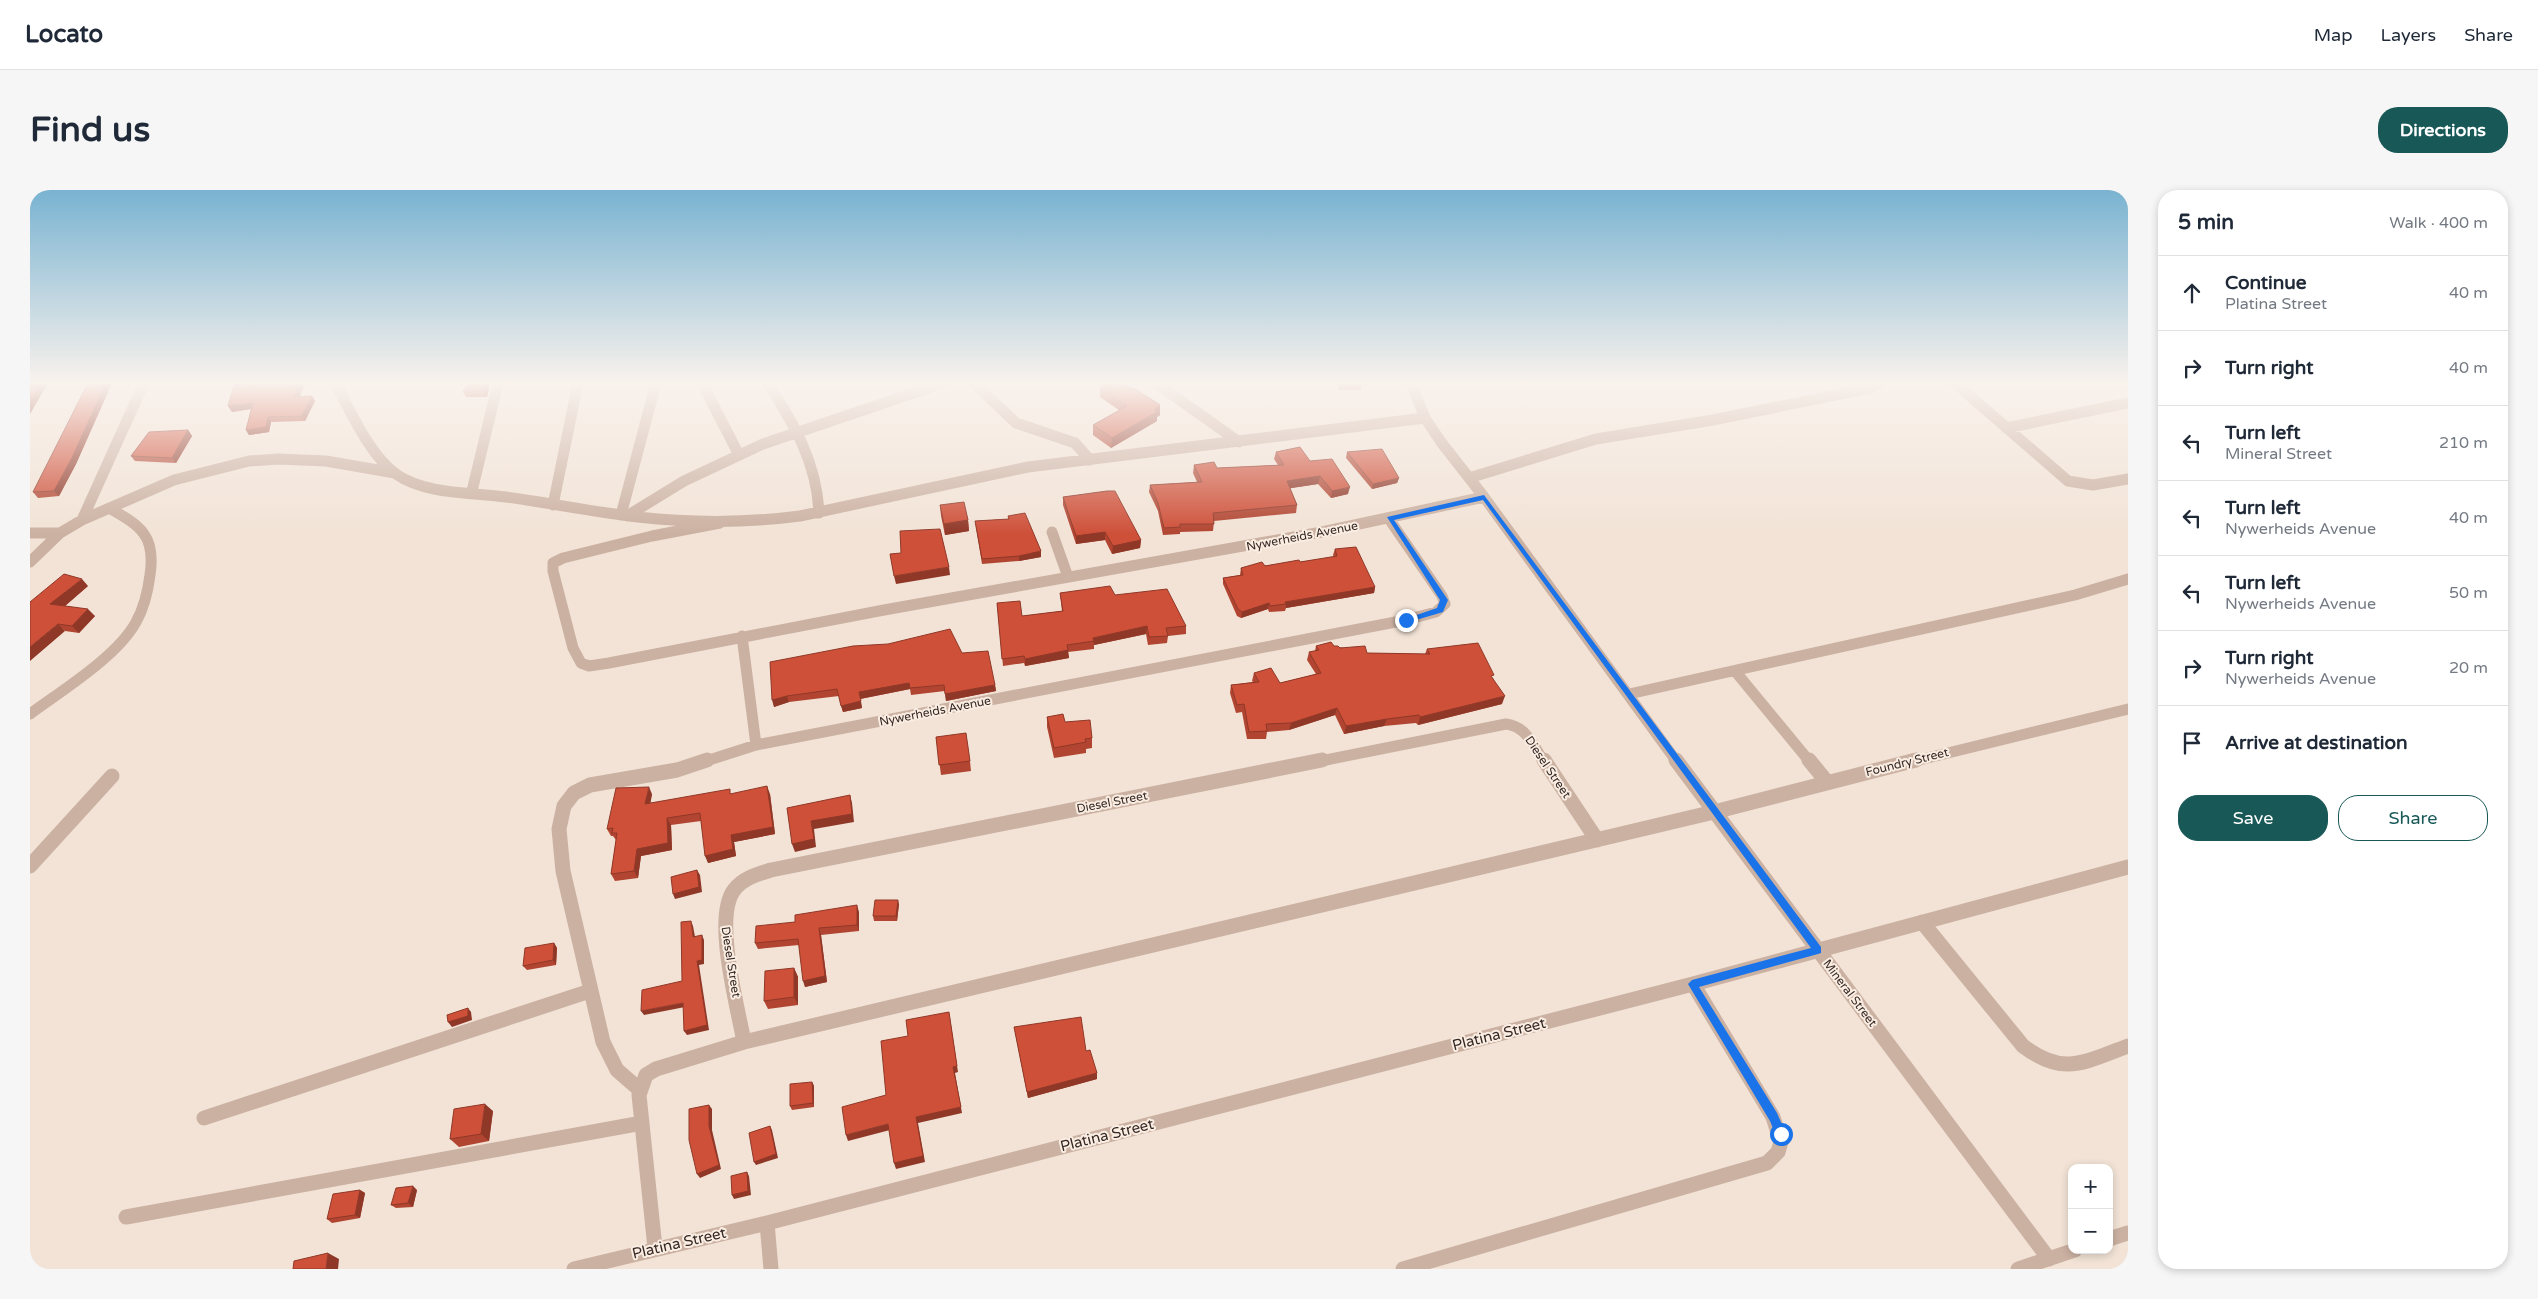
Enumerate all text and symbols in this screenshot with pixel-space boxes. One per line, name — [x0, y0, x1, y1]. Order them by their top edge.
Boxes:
text: Locato — [25, 20, 103, 49]
text: Map — [2314, 24, 2353, 46]
text: Layers — [2381, 24, 2436, 46]
text: Share — [2464, 24, 2513, 46]
button: Directions — [2378, 107, 2508, 153]
text: Find us — [30, 109, 150, 151]
text: 5 min — [2178, 210, 2234, 235]
text: Walk · 400 m — [2389, 213, 2488, 233]
text: Continue — [2225, 272, 2307, 294]
icon: ahead — [2178, 279, 2206, 307]
text: 40 m — [2449, 283, 2488, 303]
text: Platina Street — [2225, 294, 2327, 314]
icon: right — [2178, 354, 2206, 382]
text: Turn right — [2225, 357, 2313, 379]
text: 40 m — [2449, 358, 2488, 378]
text: Turn left — [2225, 422, 2301, 444]
icon: left — [2178, 429, 2206, 457]
text: 210 m — [2439, 433, 2488, 453]
text: Mineral Street — [2225, 444, 2332, 464]
text: Turn left — [2225, 497, 2301, 519]
icon: left — [2178, 504, 2206, 532]
text: 40 m — [2449, 508, 2488, 528]
street label: Nywerheids Avenue — [1245, 518, 1359, 554]
text: Nywerheids Avenue — [2225, 519, 2376, 539]
text: Turn left — [2225, 572, 2301, 594]
icon: left — [2178, 579, 2206, 607]
text: 50 m — [2449, 583, 2488, 603]
text: Nywerheids Avenue — [2225, 594, 2376, 614]
route end — [1395, 609, 1418, 632]
text: Turn right — [2225, 647, 2313, 669]
icon: right — [2178, 654, 2206, 682]
text: 20 m — [2449, 658, 2488, 678]
text: Nywerheids Avenue — [2225, 669, 2376, 689]
street label: Nywerheids Avenue — [878, 693, 992, 729]
icon: arrive — [2178, 729, 2206, 757]
text: Arrive at destination — [2225, 732, 2408, 754]
street label: Diesel Street — [1522, 733, 1574, 801]
street label: Foundry Street — [1864, 745, 1950, 779]
street label: Diesel Street — [1076, 788, 1149, 816]
button: Save — [2178, 795, 2328, 841]
button: Share — [2338, 795, 2488, 841]
street label: Diesel Street — [718, 926, 744, 999]
street label: Mineral Street — [1820, 957, 1880, 1030]
street label: Platina Street — [1450, 1014, 1548, 1054]
street label: Platina Street — [1058, 1115, 1156, 1155]
route start — [1770, 1123, 1793, 1146]
map controls — [2068, 1164, 2113, 1254]
button: + — [2068, 1164, 2113, 1209]
button: − — [2068, 1209, 2113, 1254]
street label: Platina Street — [630, 1223, 728, 1263]

